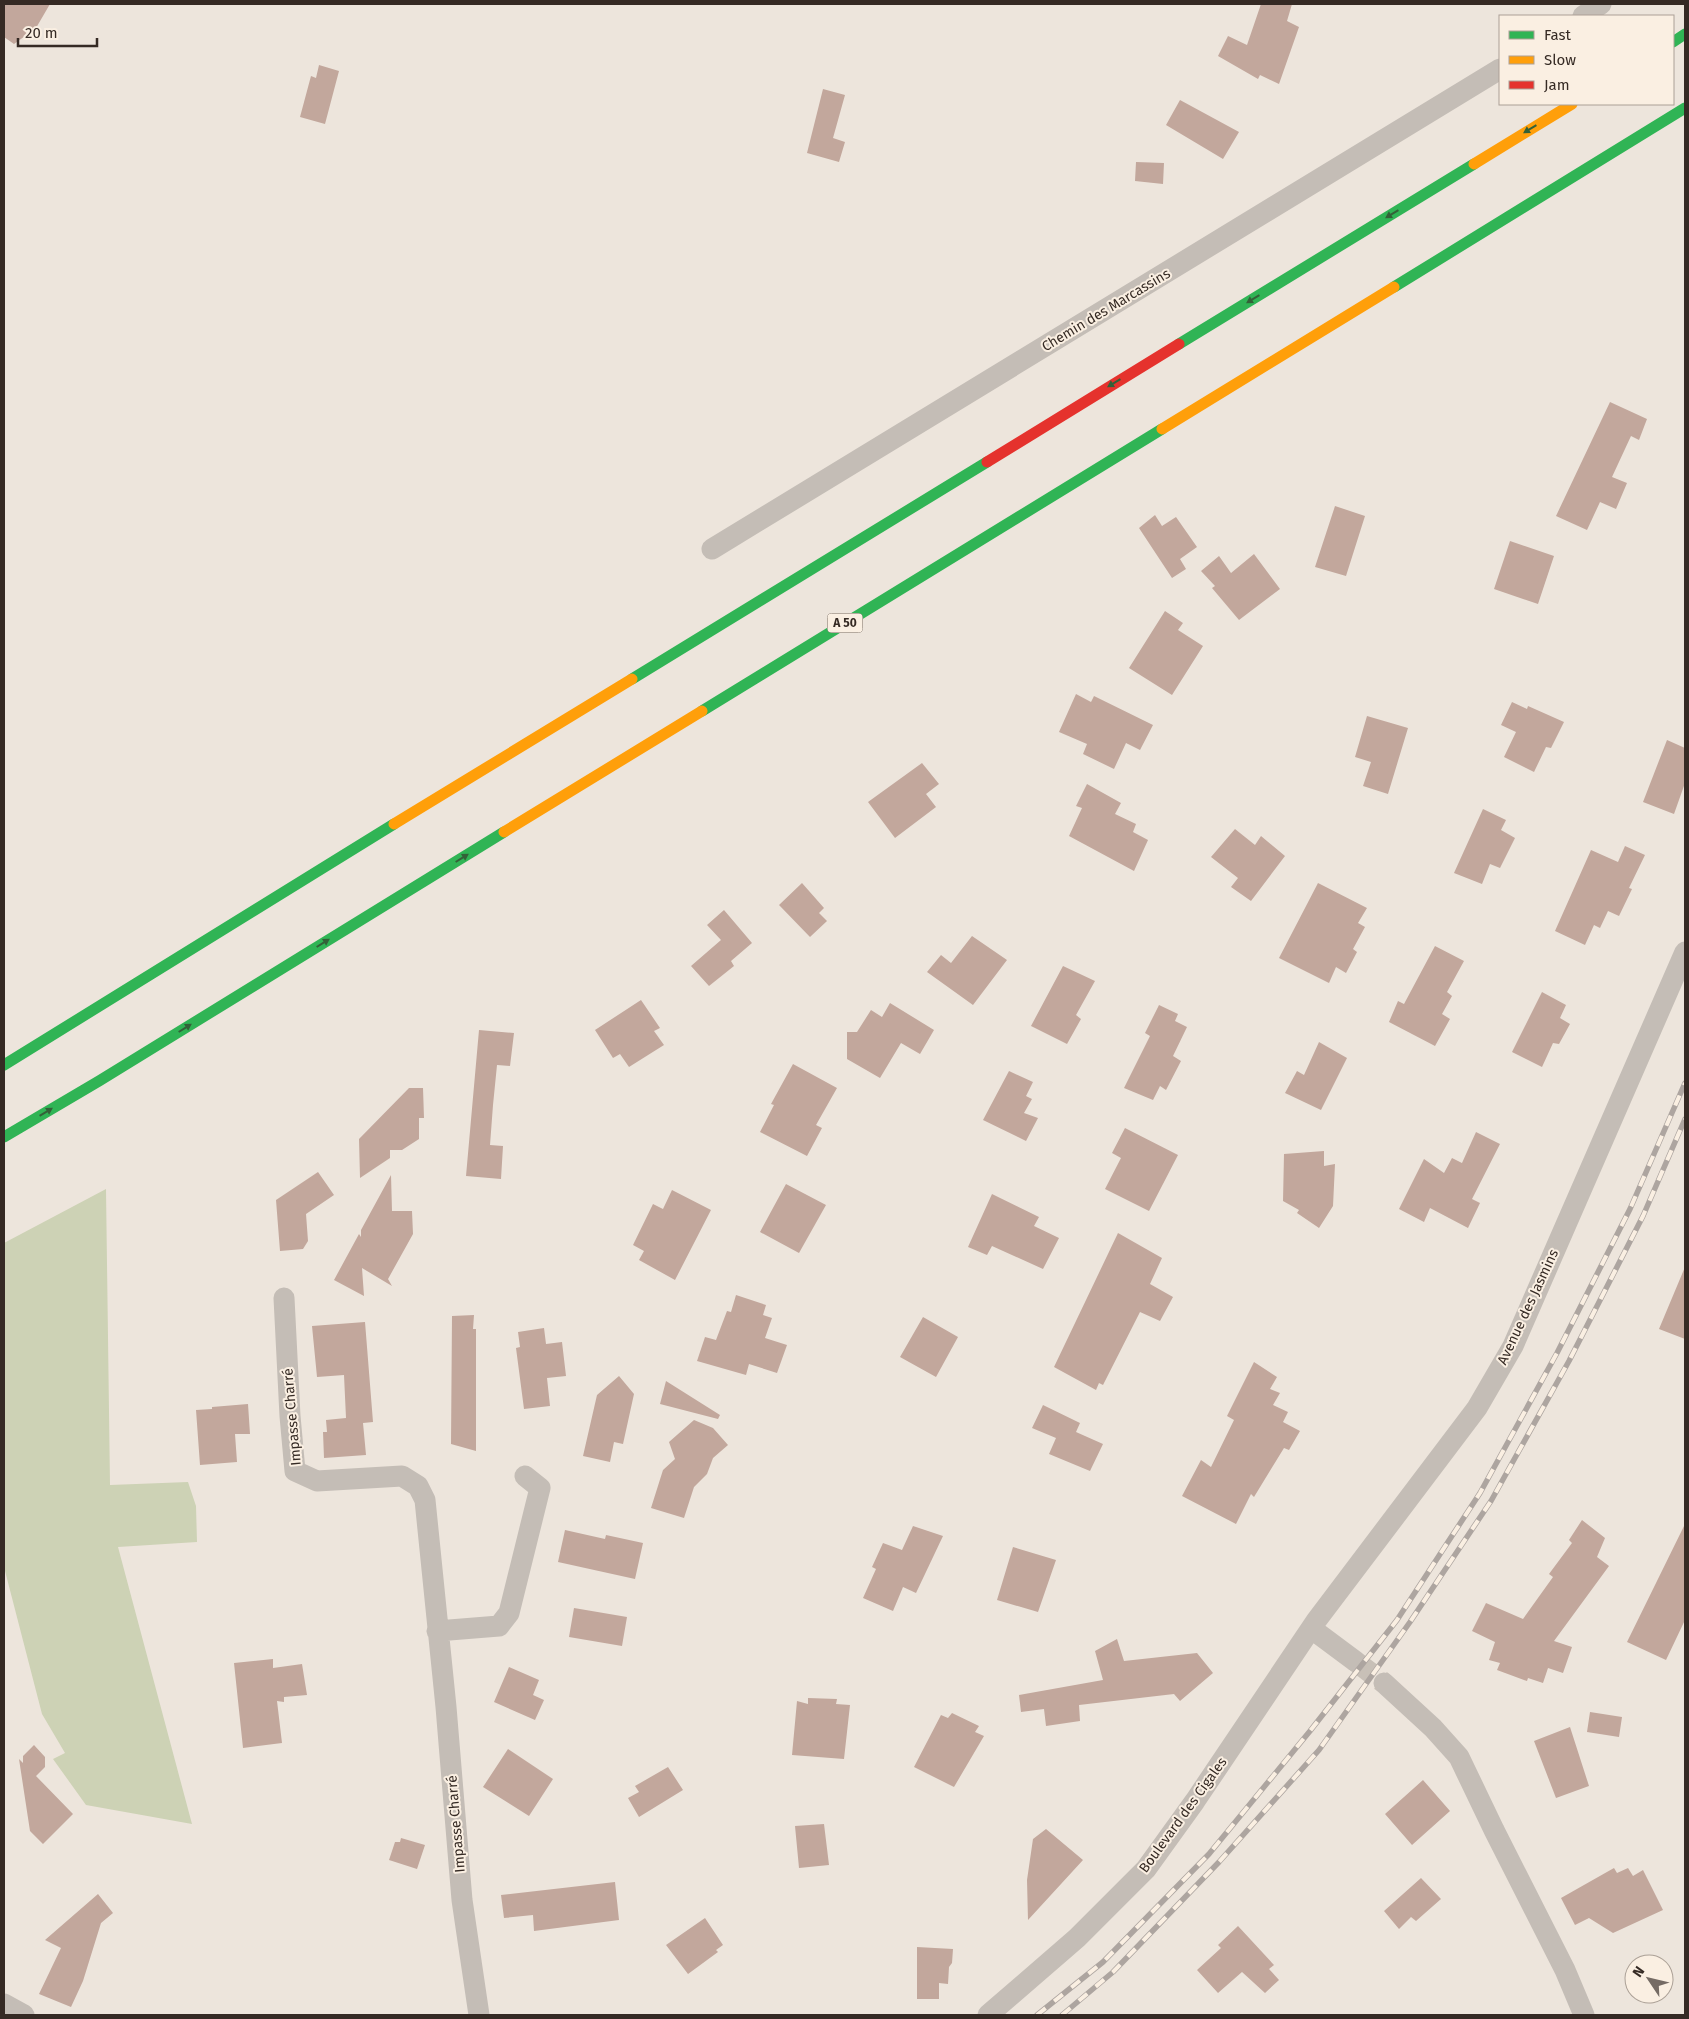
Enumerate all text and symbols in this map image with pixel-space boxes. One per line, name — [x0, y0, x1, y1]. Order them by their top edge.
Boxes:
scale bar — [18, 15, 96, 47]
legend — [1499, 15, 1674, 105]
text: 20 m — [25, 24, 58, 42]
text: Fast — [1544, 26, 1571, 44]
text: Slow — [1544, 51, 1576, 69]
text: Jam — [1544, 76, 1570, 94]
one-way arrow — [1524, 125, 1537, 134]
one-way arrow — [1385, 209, 1398, 219]
street label: Chemin des Marcassins — [1039, 265, 1174, 355]
one-way arrow — [1246, 294, 1259, 303]
one-way arrow — [1108, 379, 1121, 388]
road number: A 50 — [828, 614, 862, 632]
one-way arrow — [455, 854, 468, 863]
one-way arrow — [317, 939, 330, 948]
one-way arrow — [178, 1024, 191, 1033]
one-way arrow — [39, 1108, 52, 1117]
street label: Avenue des Jasmins — [1494, 1246, 1562, 1367]
street label: Impasse Charré — [279, 1368, 305, 1466]
street label: Boulevard des Cigales — [1135, 1754, 1231, 1876]
street label: Impasse Charré — [443, 1775, 469, 1873]
north arrow — [1624, 1954, 1674, 2004]
text: N — [1629, 1963, 1648, 1981]

